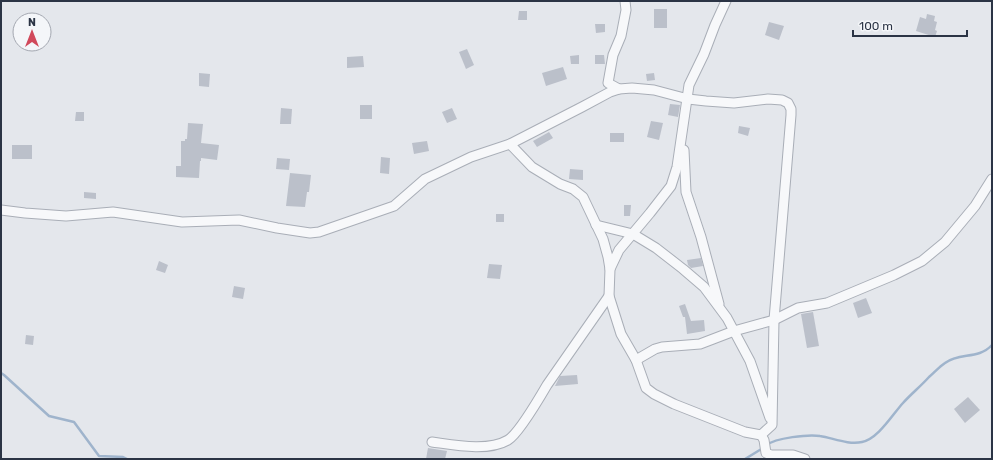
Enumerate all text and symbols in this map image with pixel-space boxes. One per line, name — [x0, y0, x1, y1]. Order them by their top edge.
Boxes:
north arrow — [12, 12, 52, 52]
scale bar — [853, 12, 967, 38]
text: N — [28, 16, 36, 29]
text: 100 m — [859, 19, 893, 33]

